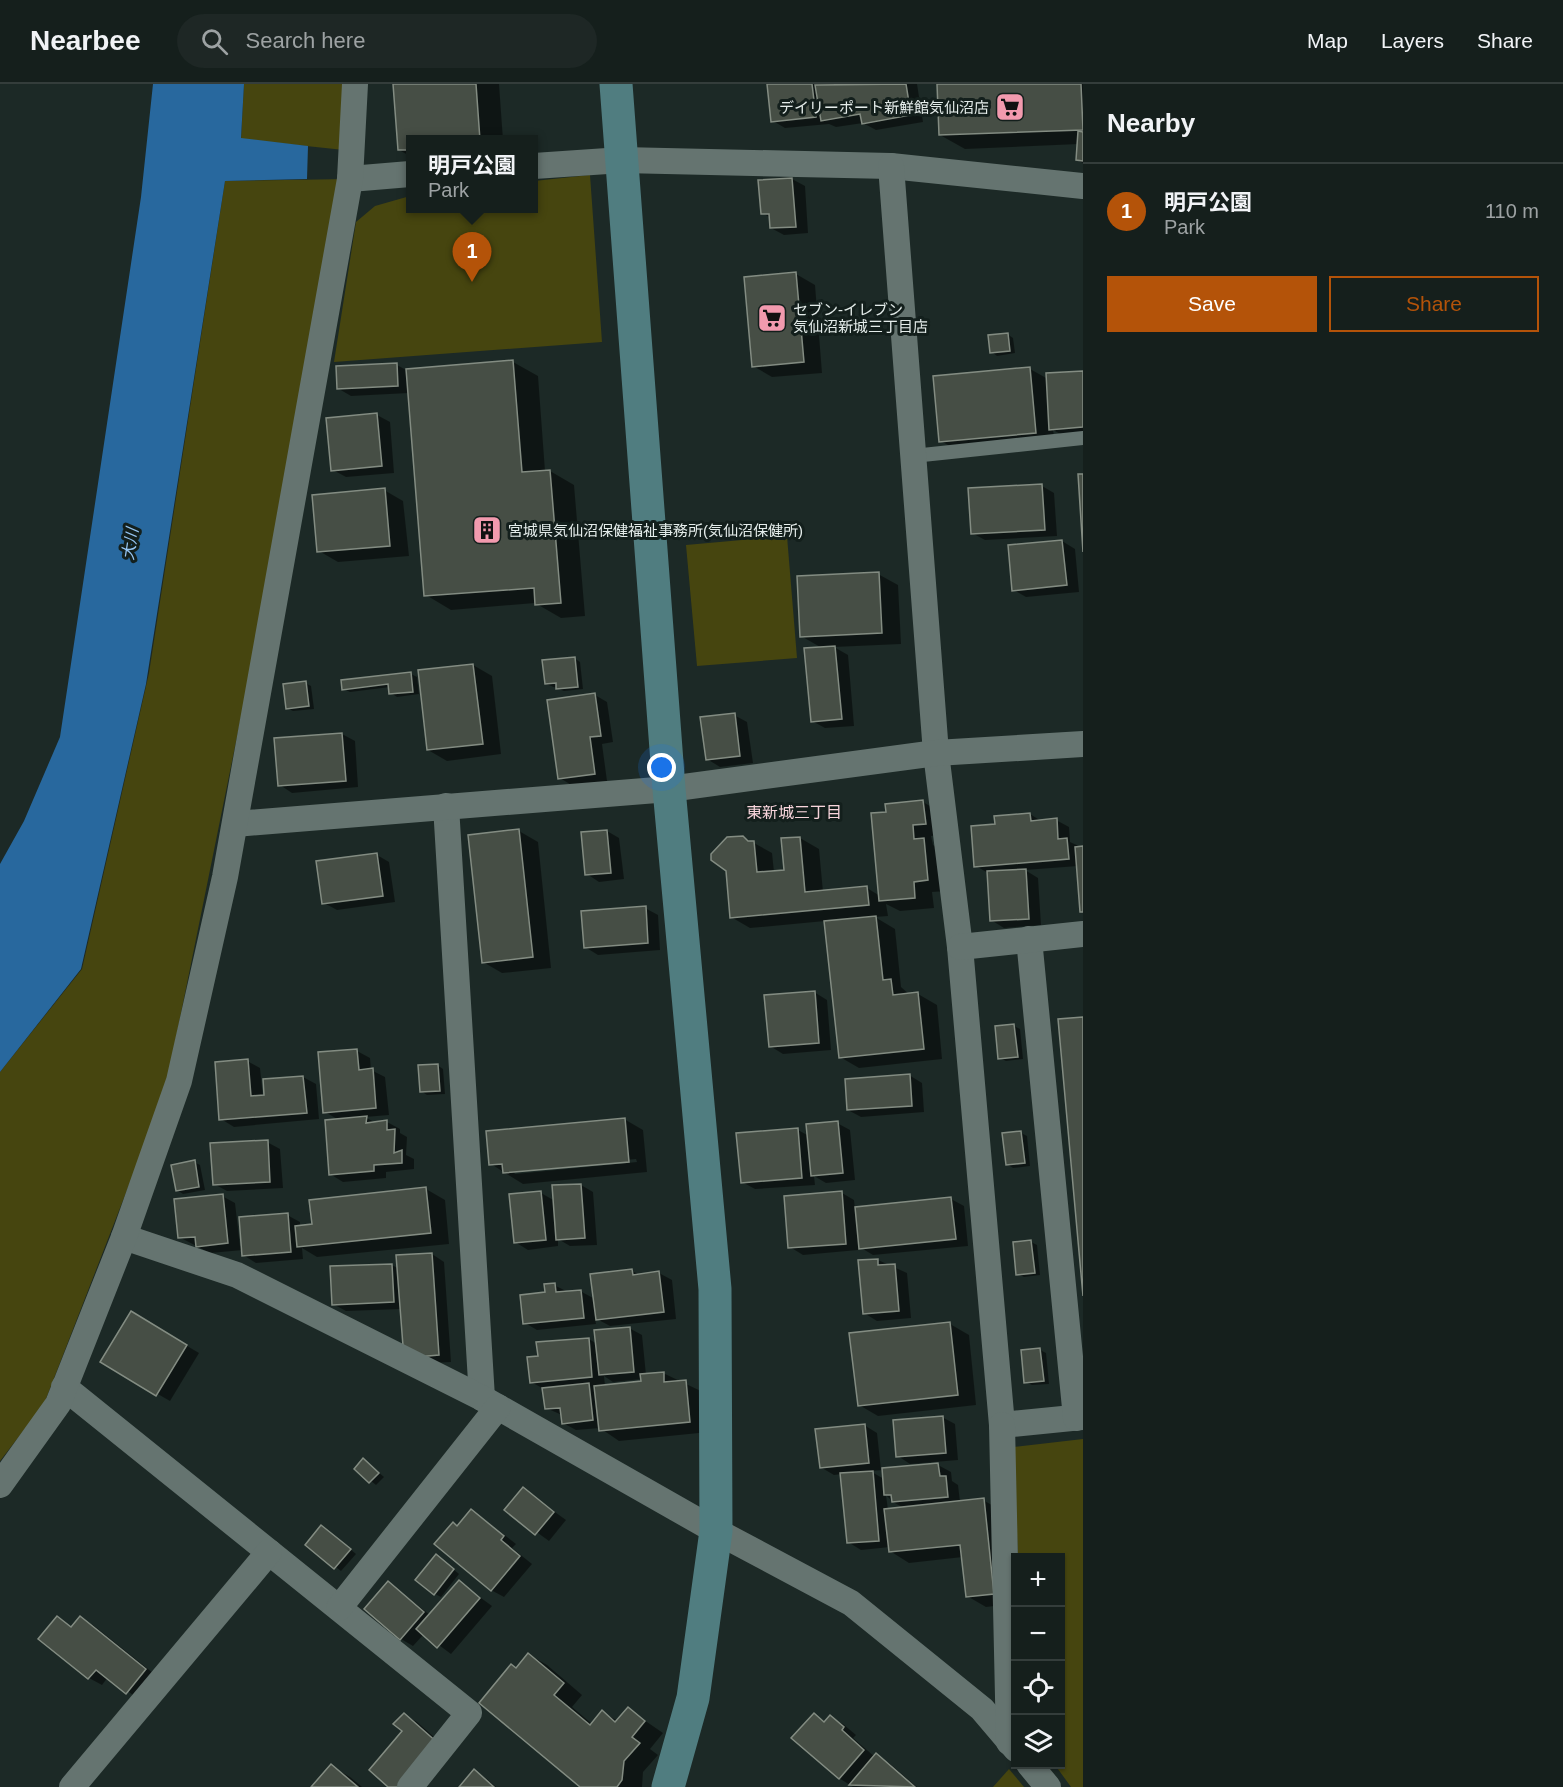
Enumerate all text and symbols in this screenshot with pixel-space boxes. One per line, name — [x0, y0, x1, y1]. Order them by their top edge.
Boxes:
search box — [177, 14, 597, 68]
text: Nearbee — [30, 25, 141, 56]
icon: search — [198, 25, 231, 58]
text: Search here — [246, 28, 365, 53]
text: Map — [1307, 29, 1348, 52]
text: Layers — [1381, 29, 1444, 52]
text: Share — [1477, 29, 1533, 52]
supermarket icon: デイリーポート新鮮館気仙沼店 — [994, 91, 1026, 123]
place label: デイリーポート新鮮館気仙沼店 — [779, 99, 989, 116]
text: Nearby — [1107, 108, 1195, 138]
popup — [406, 135, 538, 213]
text: 明戸公園 — [428, 153, 516, 178]
text: Park — [428, 179, 469, 201]
text: 明戸公園 — [1164, 190, 1252, 215]
text: 1 — [1121, 200, 1132, 222]
text: 110 m — [1485, 200, 1539, 222]
text: Park — [1164, 216, 1205, 238]
pin: 1 — [452, 232, 492, 282]
button: Save — [1107, 276, 1317, 332]
button: Share — [1329, 276, 1539, 332]
place label: セブン-イレブン 気仙沼新城三丁目店 — [793, 301, 928, 335]
supermarket icon: セブン-イレブン 気仙沼新城三丁目店 — [756, 302, 788, 334]
building icon: 宮城県気仙沼保健福祉事務所(気仙沼保健所) — [471, 514, 503, 546]
place label: 宮城県気仙沼保健福祉事務所(気仙沼保健所) — [508, 522, 803, 539]
water label: 大川 — [119, 525, 141, 561]
your location — [647, 753, 676, 782]
district label: 東新城三丁目 — [746, 804, 842, 821]
map controls — [1011, 1553, 1065, 1769]
button: + — [1011, 1553, 1065, 1607]
button: − — [1011, 1607, 1065, 1661]
button: locate — [1011, 1661, 1065, 1715]
button: layers — [1011, 1715, 1065, 1769]

